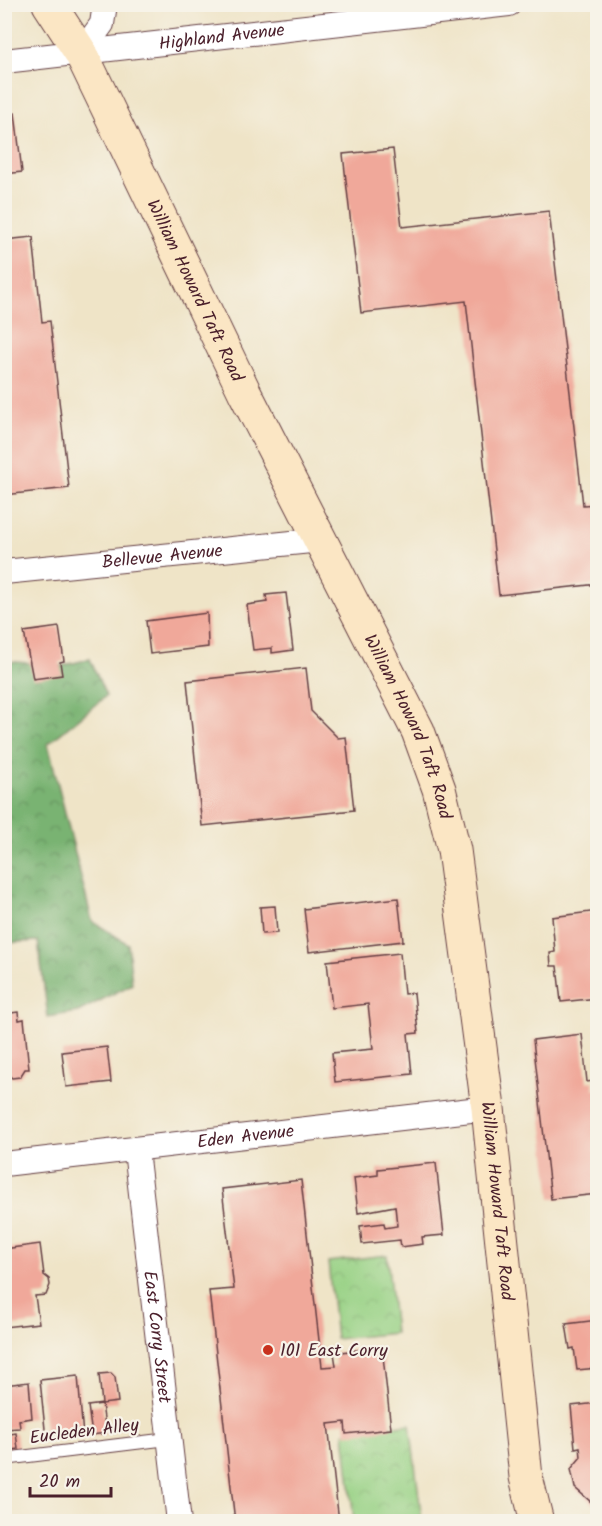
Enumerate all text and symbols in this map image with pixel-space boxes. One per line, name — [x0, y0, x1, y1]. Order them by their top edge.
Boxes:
street label: Highland Avenue — [157, 16, 286, 59]
street label: William Howard Taft Road — [138, 195, 251, 388]
street label: Bellevue Avenue — [101, 537, 224, 578]
street label: William Howard Taft Road — [355, 629, 459, 823]
street label: William Howard Taft Road — [471, 1100, 521, 1303]
street label: Eden Avenue — [195, 1118, 296, 1158]
street label: East Corry Street — [134, 1269, 178, 1406]
place label: 101 East Corry — [280, 1337, 388, 1366]
marker: 101 East Corry — [261, 1343, 275, 1357]
street label: Eucleden Alley — [28, 1411, 141, 1454]
scale bar — [30, 1460, 111, 1498]
text: 20 m — [39, 1468, 80, 1497]

